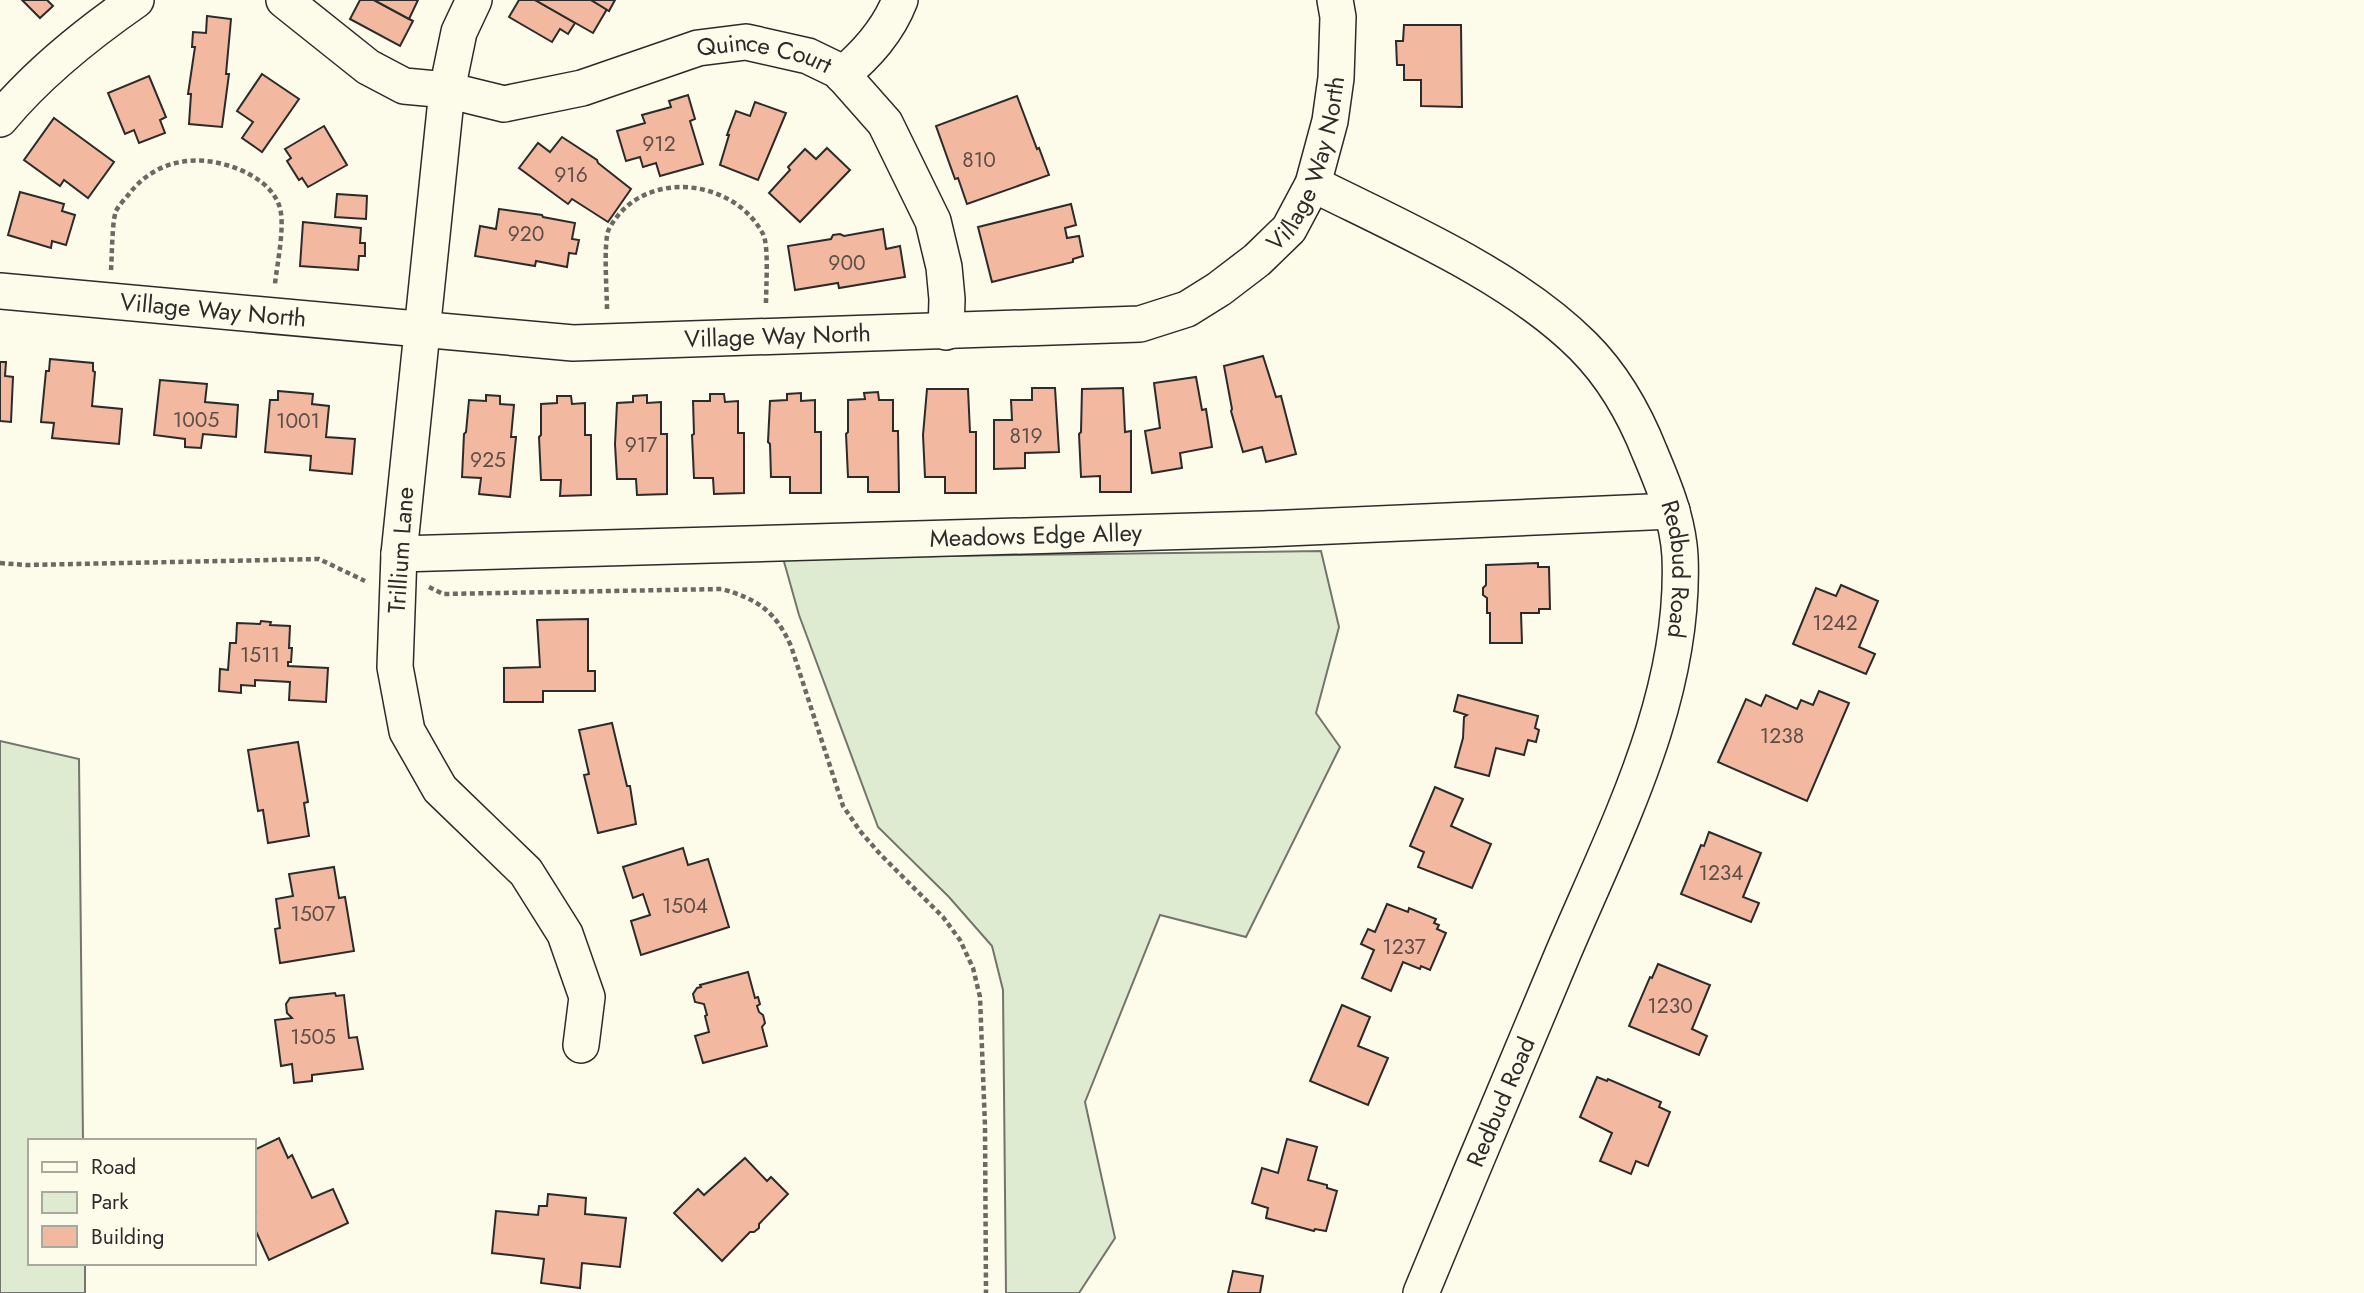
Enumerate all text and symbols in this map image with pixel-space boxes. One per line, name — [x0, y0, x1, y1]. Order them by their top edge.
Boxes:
street label: Quince Court — [695, 24, 838, 82]
street label: Village Way North — [1258, 74, 1353, 259]
house number: 912 — [642, 129, 676, 159]
house number: 810 — [962, 145, 996, 175]
house number: 916 — [554, 160, 588, 190]
house number: 920 — [508, 219, 544, 249]
house number: 900 — [828, 248, 866, 278]
street label: Village Way North — [119, 284, 308, 336]
street label: Village Way North — [684, 315, 871, 356]
house number: 1005 — [173, 405, 219, 435]
house number: 1001 — [276, 406, 320, 436]
house number: 819 — [1009, 421, 1043, 451]
house number: 917 — [625, 430, 657, 460]
house number: 925 — [470, 445, 506, 475]
street label: Trillium Lane — [379, 485, 422, 614]
street label: Redbud Road — [1653, 496, 1698, 640]
street label: Meadows Edge Alley — [929, 514, 1143, 556]
house number: 1242 — [1812, 608, 1858, 638]
house number: 1511 — [240, 640, 280, 670]
house number: 1238 — [1760, 721, 1804, 751]
house number: 1234 — [1698, 858, 1744, 888]
house number: 1504 — [662, 891, 708, 921]
house number: 1507 — [291, 899, 335, 929]
house number: 1237 — [1382, 932, 1426, 962]
house number: 1230 — [1647, 991, 1693, 1021]
house number: 1505 — [290, 1022, 336, 1052]
street label: Redbud Road — [1457, 1031, 1544, 1172]
legend — [28, 1139, 256, 1265]
text: Road — [91, 1152, 136, 1182]
text: Park — [91, 1187, 129, 1217]
text: Building — [91, 1222, 164, 1252]

